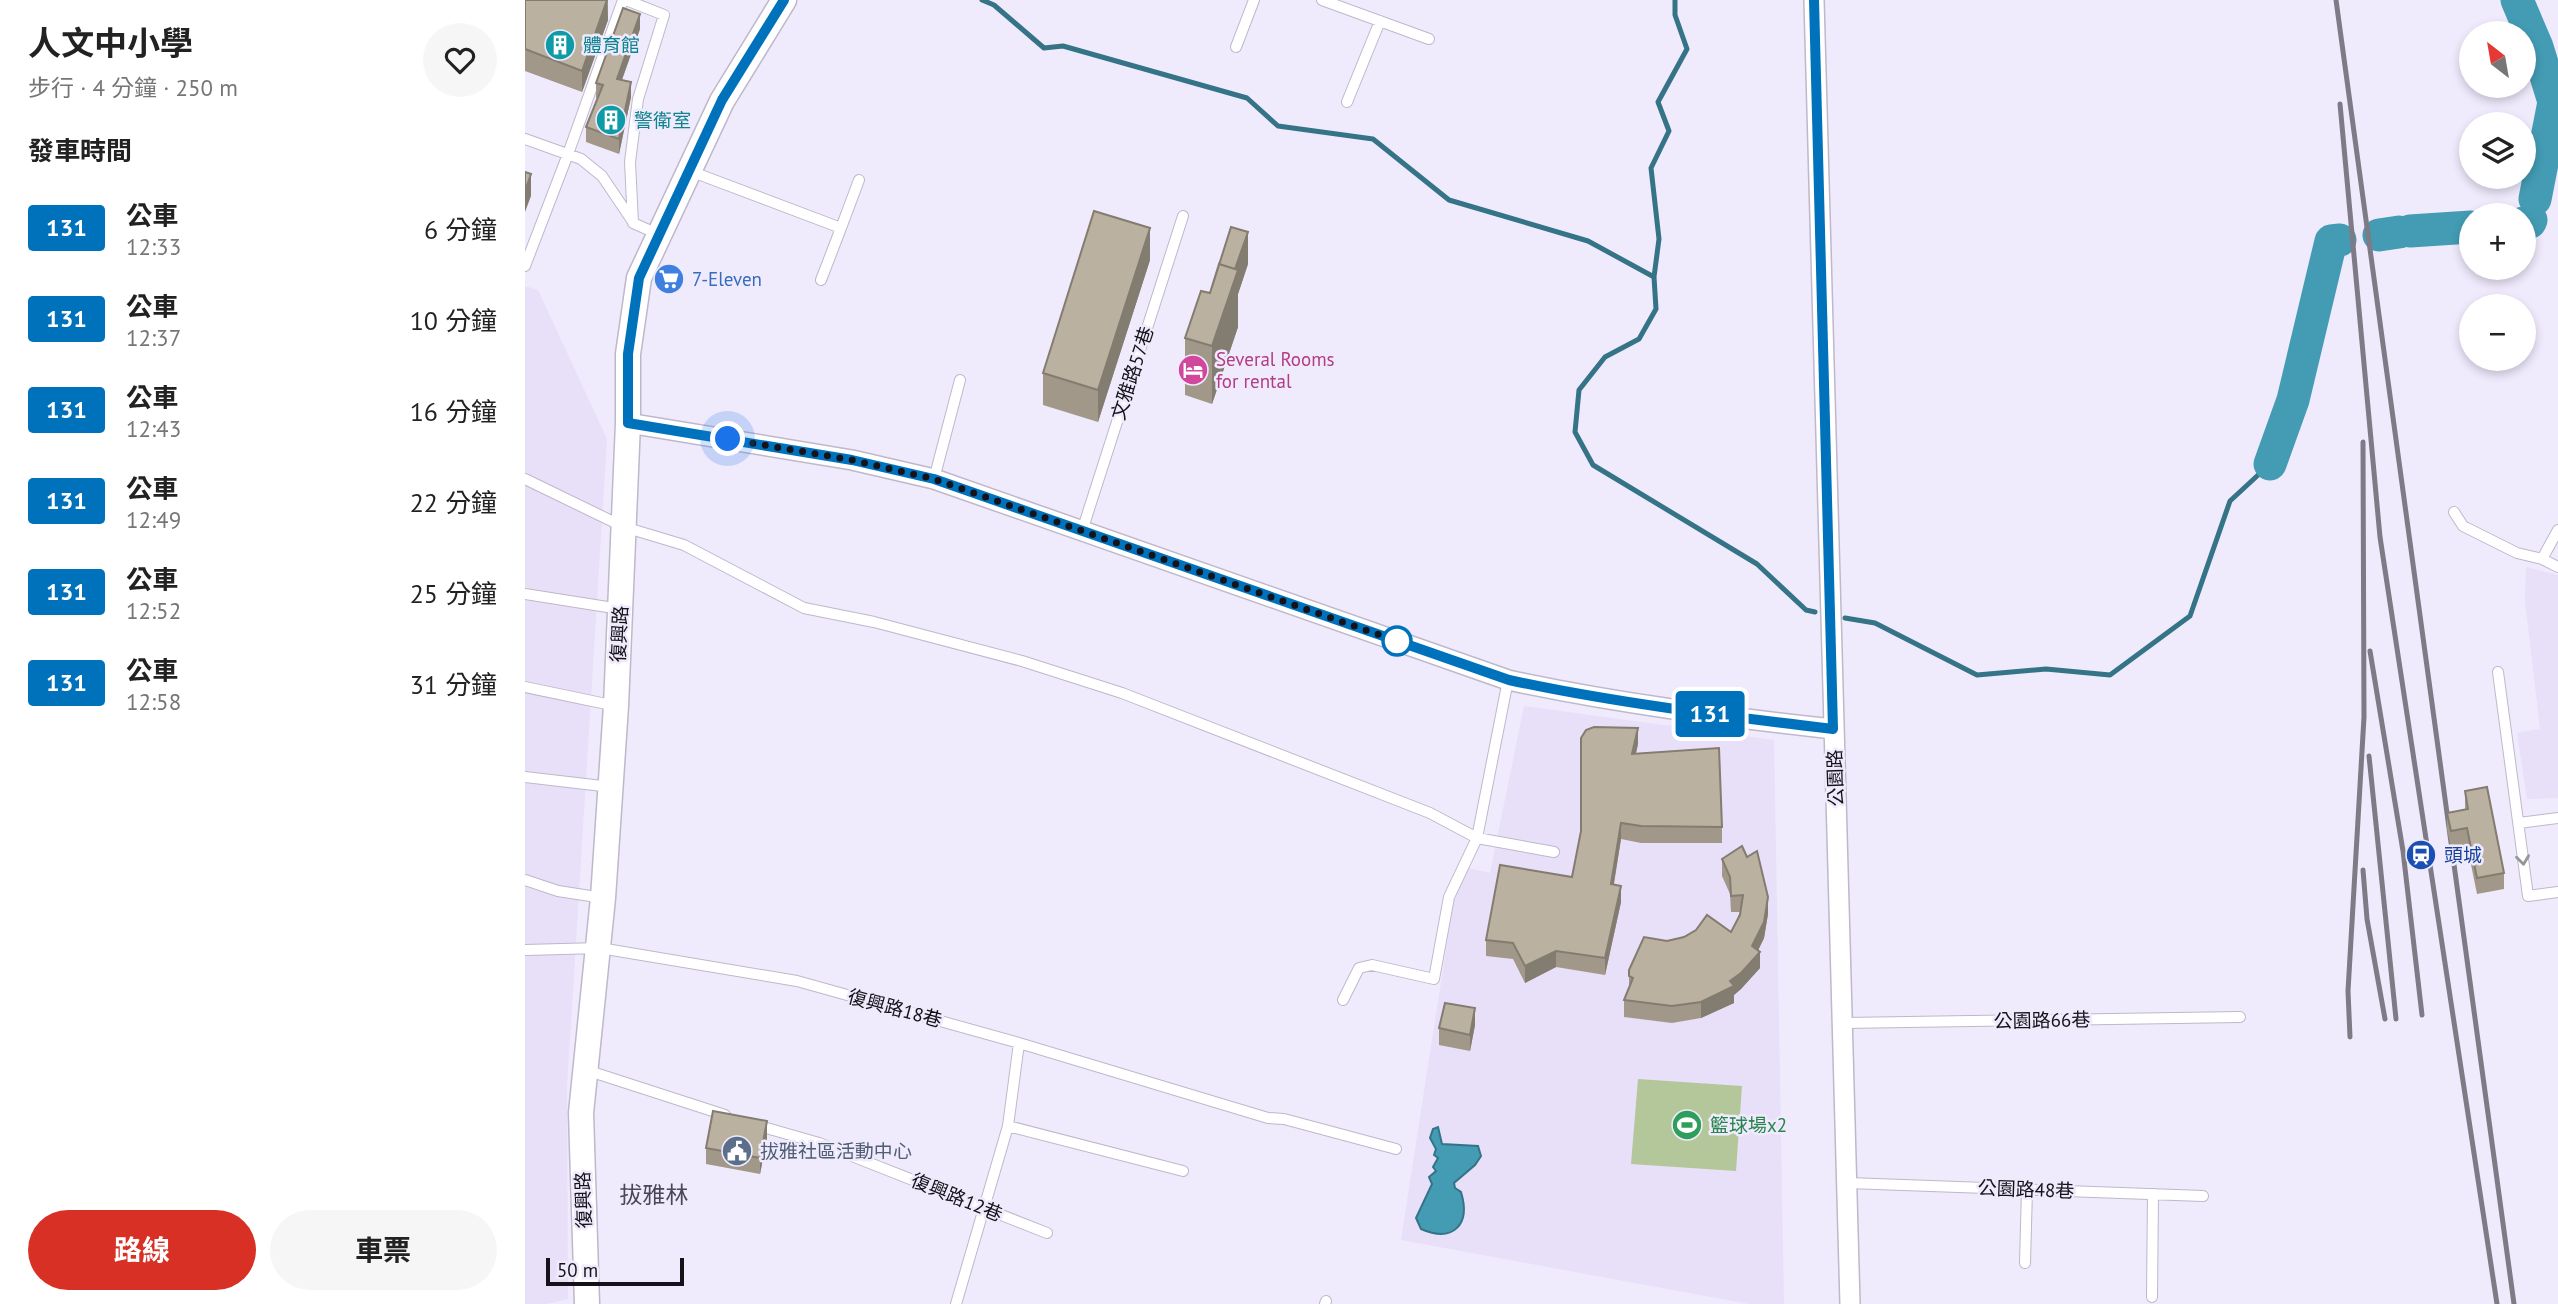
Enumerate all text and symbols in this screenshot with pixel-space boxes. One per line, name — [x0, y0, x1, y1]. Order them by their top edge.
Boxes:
text: 人文中小學 — [28, 21, 193, 64]
north arrow — [2459, 21, 2536, 98]
map controls — [2459, 21, 2536, 371]
button: heart — [423, 23, 497, 97]
building icon: 體育館 — [543, 28, 577, 62]
place label: 體育館 — [583, 33, 640, 57]
text: 步行 · 4 分鐘 · 250 m — [28, 73, 238, 102]
building icon: 警衛室 — [594, 103, 628, 137]
place label: 警衛室 — [634, 108, 691, 132]
button: layers — [2459, 112, 2536, 189]
text: 發車時間 — [28, 134, 132, 167]
text: 公車 — [126, 199, 178, 232]
button: + — [2459, 203, 2536, 280]
text: 131 — [46, 212, 87, 243]
text: 6 分鐘 — [424, 213, 497, 246]
text: 12:33 — [126, 232, 181, 261]
supermarket icon: 7-Eleven — [652, 262, 686, 296]
place label: 7-Eleven — [692, 267, 762, 291]
text: 公車 — [126, 290, 178, 323]
button: − — [2459, 294, 2536, 371]
text: 131 — [46, 303, 87, 334]
text: 10 分鐘 — [410, 304, 497, 337]
text: 12:37 — [126, 323, 181, 352]
street label: 文雅路57巷 — [1106, 323, 1158, 423]
place label: Several Rooms for rental — [1216, 347, 1335, 393]
hotel icon: Several Rooms for rental — [1176, 353, 1210, 387]
text: 公車 — [126, 381, 178, 414]
text: 131 — [46, 394, 87, 425]
text: 16 分鐘 — [410, 395, 497, 428]
text: 12:43 — [126, 414, 181, 443]
your location — [710, 421, 745, 456]
text: 公車 — [126, 472, 178, 505]
text: 131 — [46, 485, 87, 516]
text: 22 分鐘 — [410, 486, 497, 519]
text: 12:49 — [126, 505, 181, 534]
text: 公車 — [126, 563, 178, 596]
text: 131 — [46, 576, 87, 607]
text: 25 分鐘 — [410, 577, 497, 610]
text: 12:52 — [126, 596, 181, 625]
street label: 復興路 — [606, 605, 632, 663]
unlabelled marker — [1382, 626, 1412, 656]
text: 公車 — [126, 654, 178, 687]
text: 131 — [46, 667, 87, 698]
text: 31 分鐘 — [410, 668, 497, 701]
text: 12:58 — [126, 687, 181, 716]
line badge: 131 — [1670, 691, 1750, 737]
text: 131 — [1690, 698, 1730, 729]
street label: 公園路 — [1822, 749, 1848, 807]
station icon: 頭城 — [2404, 838, 2438, 872]
place label: 頭城 — [2444, 843, 2482, 867]
one-way arrow — [2516, 854, 2531, 865]
street label: 復興路18巷 — [845, 984, 945, 1032]
street label: 公園路66巷 — [1993, 1007, 2091, 1033]
sports icon: 籃球場x2 — [1670, 1108, 1704, 1142]
place label: 籃球場x2 — [1710, 1113, 1787, 1137]
public building icon: 拔雅社區活動中心 — [720, 1134, 754, 1168]
place label: 拔雅社區活動中心 — [760, 1139, 912, 1163]
street label: 復興路12巷 — [908, 1168, 1006, 1226]
street label: 復興路 — [570, 1171, 596, 1229]
street label: 公園路48巷 — [1977, 1175, 2075, 1203]
district label: 拔雅林 — [620, 1180, 689, 1209]
button: 路線 — [28, 1210, 256, 1290]
button: 車票 — [270, 1210, 497, 1290]
scale bar — [546, 1255, 684, 1287]
text: 50 m — [557, 1258, 598, 1282]

